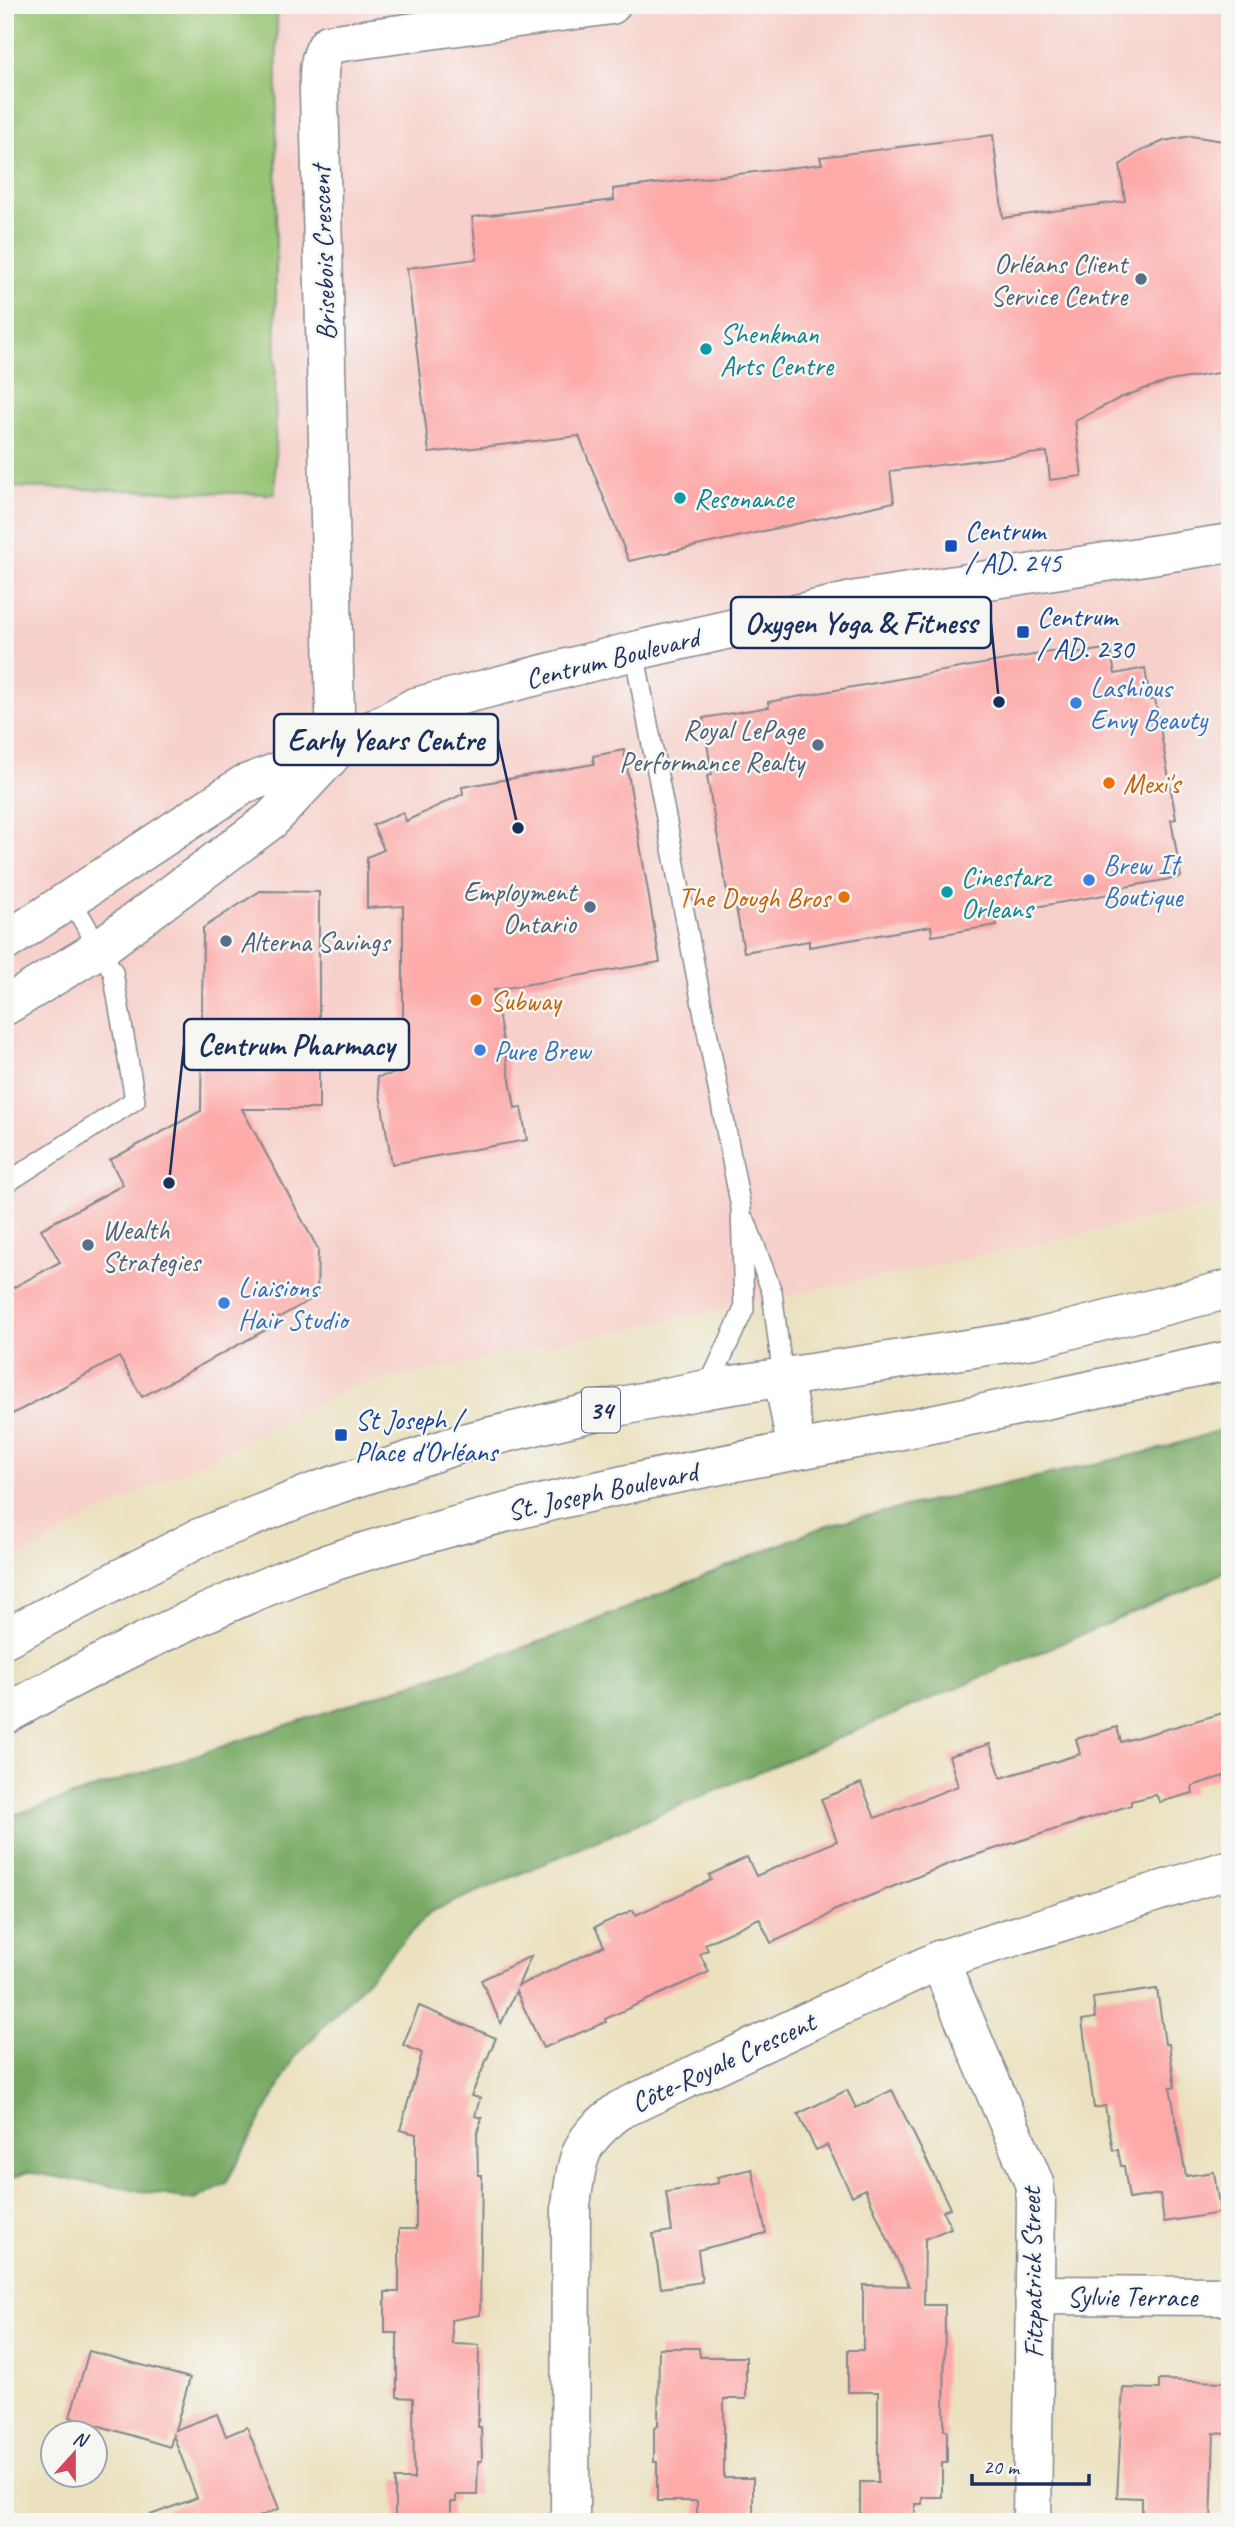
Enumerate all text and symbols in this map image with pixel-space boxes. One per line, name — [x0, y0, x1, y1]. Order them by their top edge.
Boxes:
street label: Brisebois Crescent — [302, 161, 344, 341]
place label: Orléans Client Service Centre — [991, 246, 1130, 313]
marker: Orléans Client Service Centre — [1133, 271, 1149, 287]
place label: Shenkman Arts Centre — [720, 316, 835, 383]
marker: Shenkman Arts Centre — [698, 341, 714, 357]
place label: Resonance — [694, 481, 795, 516]
marker: Resonance — [672, 490, 688, 506]
place label: Centrum / AD. 245 — [965, 513, 1063, 580]
marker: Centrum / AD. 245 — [943, 538, 959, 554]
callout: Oxygen Yoga & Fitness — [731, 597, 991, 648]
place label: Centrum / AD. 230 — [1037, 599, 1136, 666]
text: Oxygen Yoga & Fitness — [745, 604, 981, 643]
street label: Centrum Boulevard — [522, 619, 706, 696]
marker: Centrum / AD. 230 — [1015, 624, 1031, 640]
place label: Lashious Envy Beauty — [1090, 670, 1210, 737]
marker: Lashious Envy Beauty — [1068, 695, 1084, 711]
place label: Royal LePage Performance Realty — [619, 712, 806, 779]
callout: Early Years Centre — [274, 714, 498, 765]
text: Early Years Centre — [288, 721, 486, 759]
marker: Royal LePage Performance Realty — [810, 737, 826, 753]
place label: Mexi's — [1123, 766, 1182, 801]
marker: Mexi's — [1101, 775, 1117, 791]
place label: Brew It Boutique — [1103, 847, 1184, 914]
place label: Cinestarz Orleans — [961, 859, 1053, 926]
marker: Brew It Boutique — [1081, 872, 1097, 888]
place label: Employment Ontario — [463, 874, 579, 941]
place label: The Dough Bros — [678, 880, 832, 915]
marker: Cinestarz Orleans — [939, 884, 955, 900]
marker: The Dough Bros — [836, 889, 852, 905]
marker: Employment Ontario — [582, 899, 598, 915]
place label: Alterna Savings — [240, 924, 392, 959]
marker: Alterna Savings — [218, 933, 234, 949]
place label: Subway — [490, 983, 563, 1018]
marker: Subway — [468, 992, 484, 1008]
callout: Centrum Pharmacy — [184, 1019, 409, 1070]
text: Centrum Pharmacy — [197, 1026, 397, 1064]
place label: Pure Brew — [494, 1033, 593, 1068]
marker: Pure Brew — [472, 1042, 488, 1058]
place label: Wealth Strategies — [102, 1212, 202, 1279]
marker: Wealth Strategies — [80, 1237, 96, 1253]
place label: Liaisions Hair Studio — [238, 1270, 351, 1337]
marker: Liaisions Hair Studio — [216, 1295, 232, 1311]
road number: 34 — [582, 1387, 620, 1432]
place label: St Joseph / Place d'Orléans — [355, 1402, 500, 1469]
marker: St Joseph / Place d'Orléans — [333, 1427, 349, 1443]
street label: St. Joseph Boulevard — [504, 1453, 704, 1528]
street label: Côte-Royale Crescent — [625, 2003, 823, 2120]
street label: Fitzpatrick Street — [1013, 2185, 1051, 2359]
street label: Sylvie Terrace — [1067, 2279, 1199, 2314]
north arrow — [38, 2418, 108, 2488]
text: N — [70, 2426, 93, 2454]
scale bar — [972, 2443, 1090, 2487]
text: 20 m — [983, 2454, 1021, 2480]

